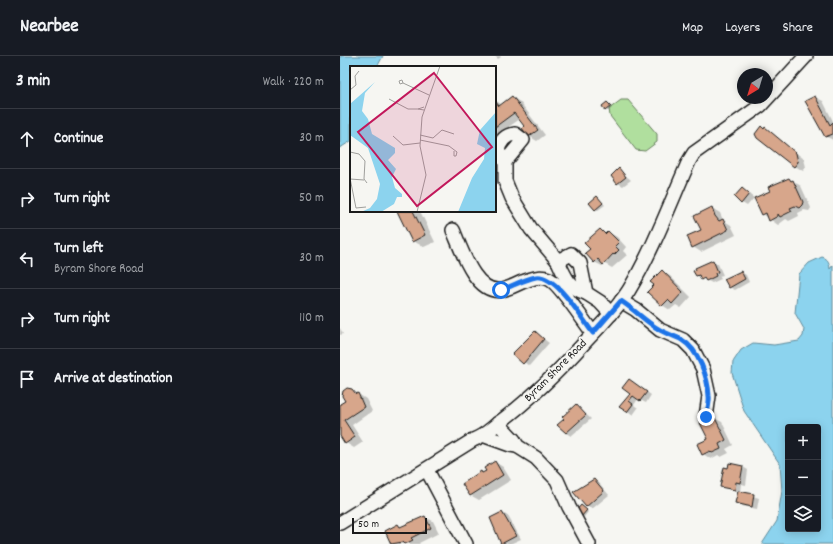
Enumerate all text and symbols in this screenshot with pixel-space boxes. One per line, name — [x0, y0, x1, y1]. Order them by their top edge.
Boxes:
text: Nearbee — [20, 14, 79, 41]
text: Map — [682, 18, 703, 38]
text: Layers — [725, 18, 760, 38]
text: Share — [782, 18, 813, 38]
inset map — [350, 66, 496, 212]
north arrow — [737, 68, 773, 104]
text: 3 min — [16, 70, 50, 94]
text: Walk · 220 m — [263, 73, 324, 92]
icon: ahead — [16, 128, 38, 150]
text: Continue — [54, 128, 103, 150]
text: 30 m — [299, 129, 324, 148]
icon: right — [16, 188, 38, 210]
text: Turn right — [54, 188, 110, 210]
text: 50 m — [299, 189, 324, 208]
text: Turn left — [54, 238, 103, 260]
icon: left — [16, 248, 38, 270]
text: 30 m — [299, 249, 324, 268]
text: Byram Shore Road — [54, 260, 144, 279]
route start — [492, 281, 510, 299]
icon: right — [16, 308, 38, 330]
text: Turn right — [54, 308, 110, 330]
text: 110 m — [299, 309, 324, 328]
street label: Byram Shore Road — [521, 336, 591, 406]
icon: arrive — [16, 368, 38, 390]
text: Arrive at destination — [54, 368, 172, 390]
route end — [697, 408, 715, 426]
map controls — [785, 424, 821, 532]
button: + — [785, 424, 821, 460]
button: − — [785, 460, 821, 496]
button: layers — [785, 496, 821, 532]
scale bar — [352, 516, 427, 535]
text: 50 m — [358, 517, 379, 533]

